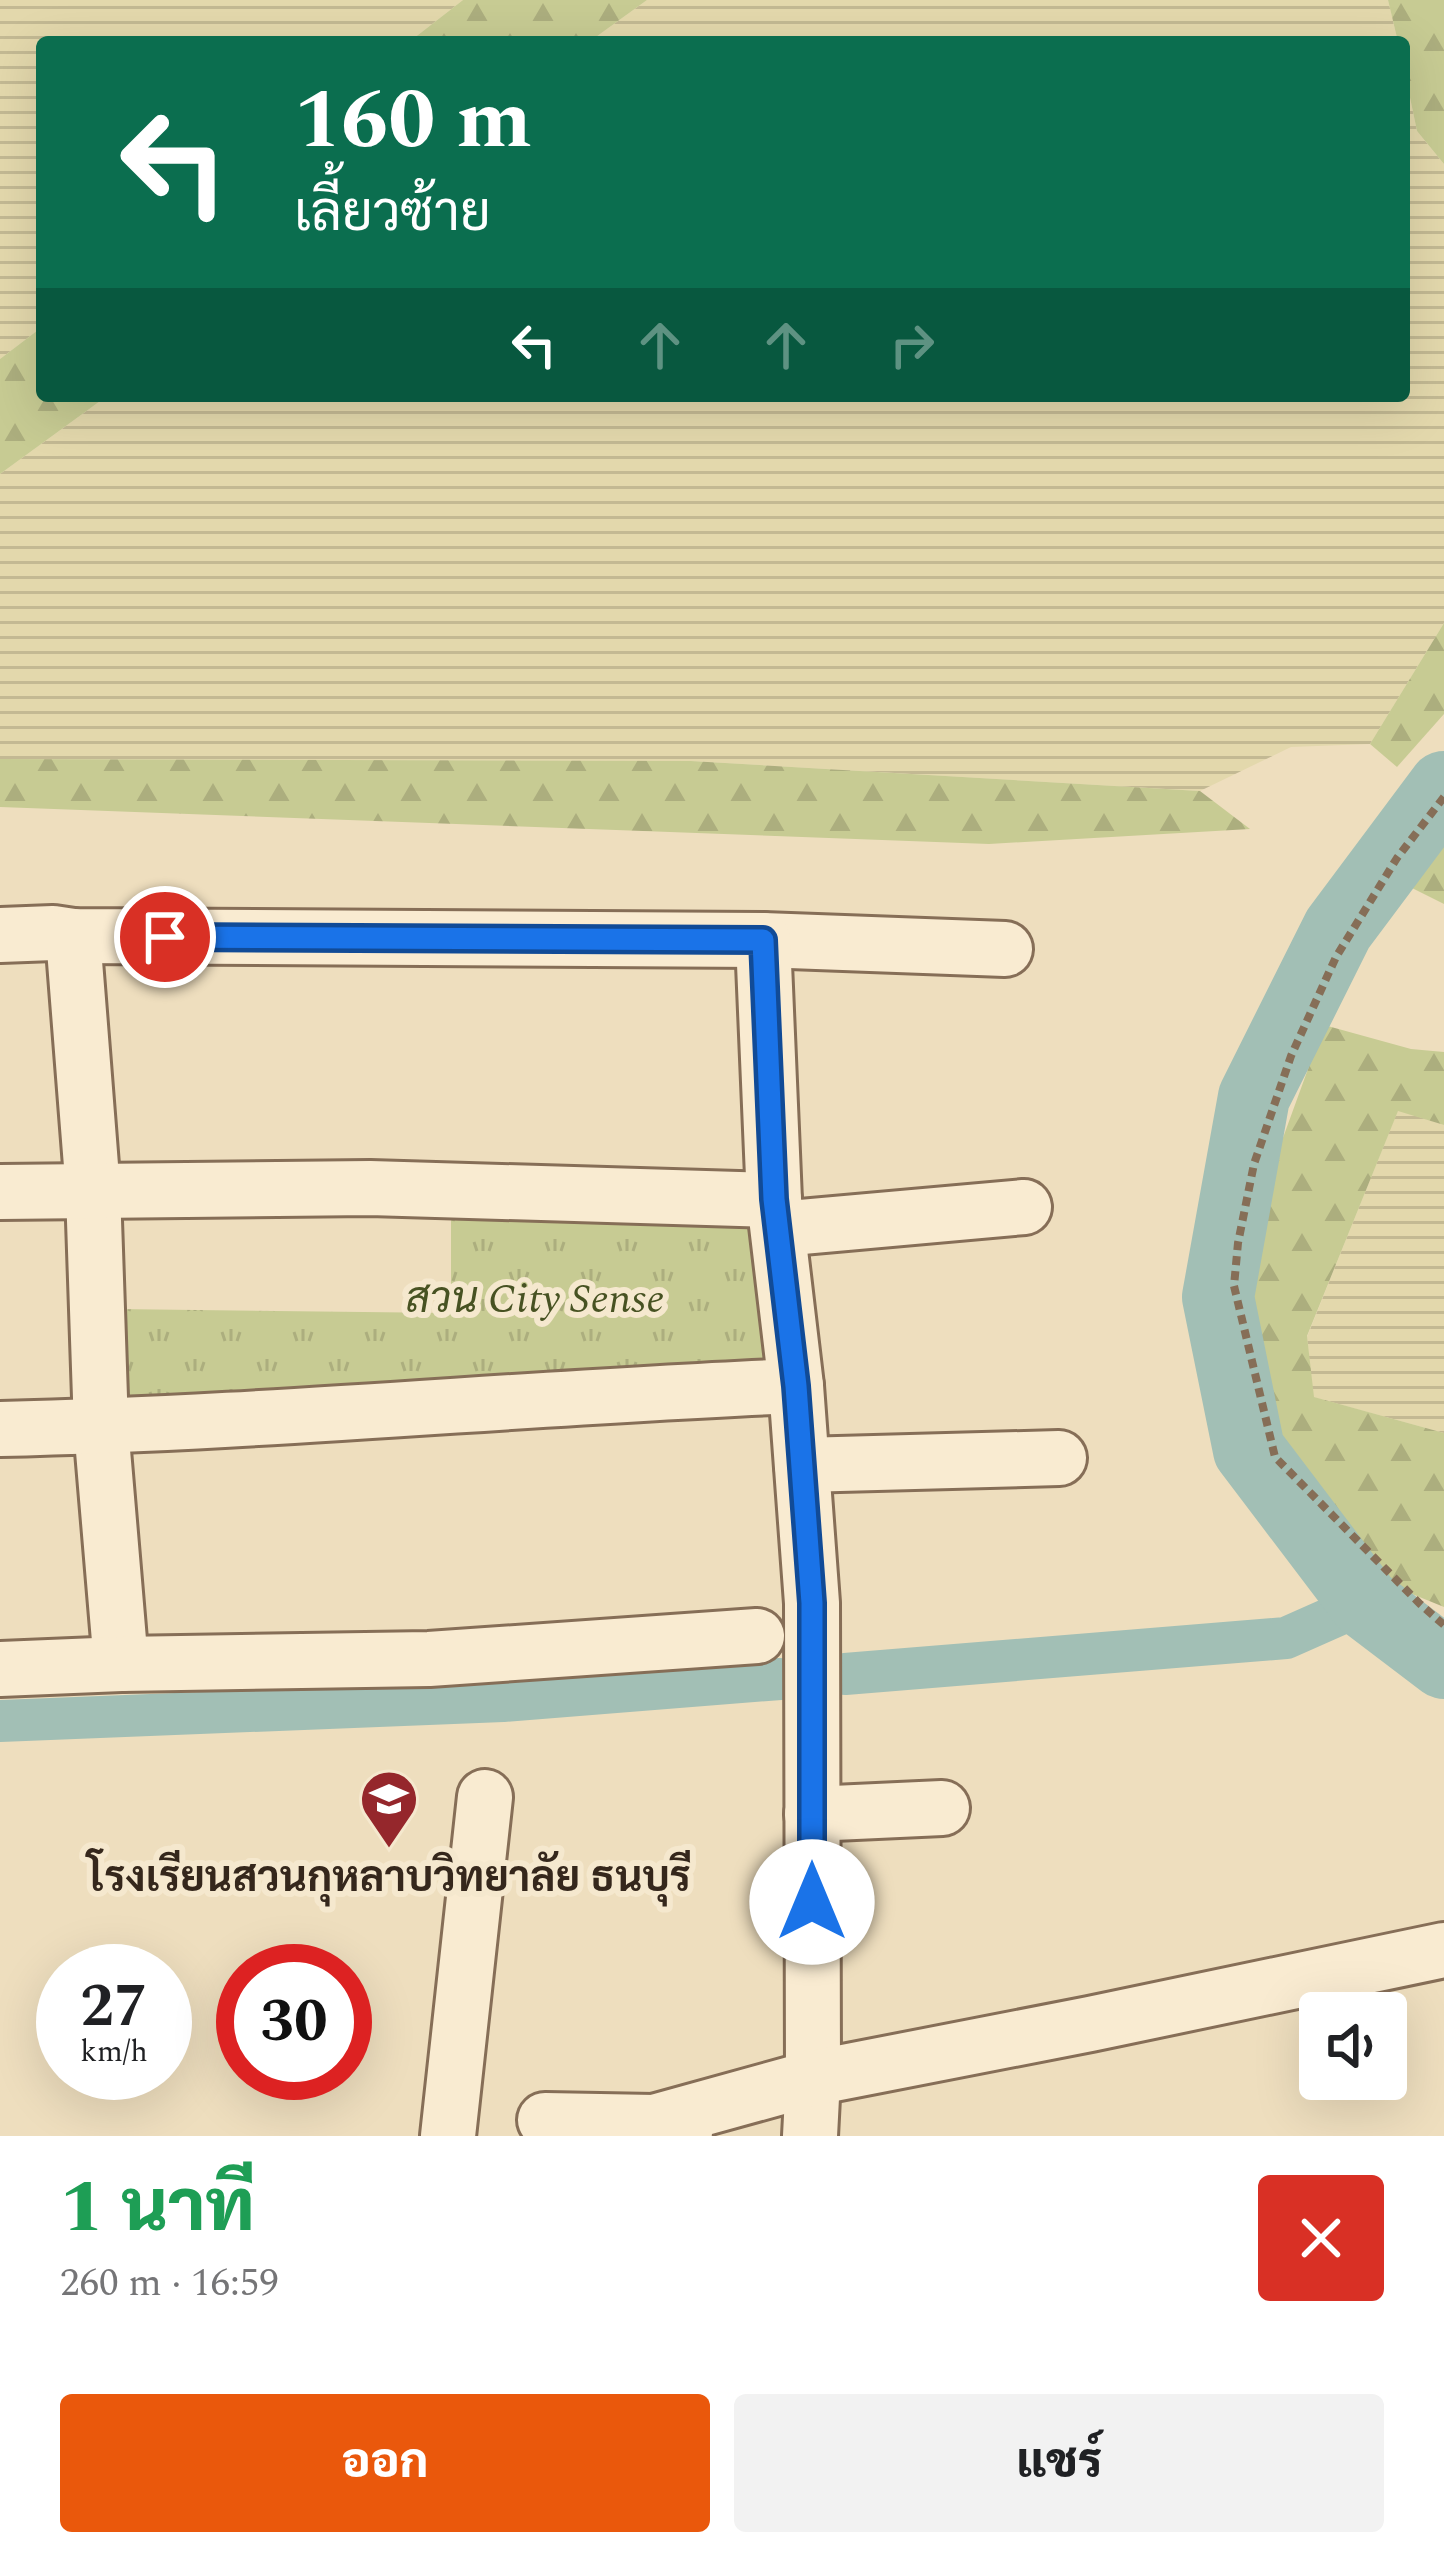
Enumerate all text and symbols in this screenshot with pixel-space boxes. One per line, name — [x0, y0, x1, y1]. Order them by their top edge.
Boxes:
text: 160 m — [294, 57, 532, 185]
icon: left — [96, 84, 252, 240]
text: เลี้ยวซ้าย — [294, 173, 491, 255]
icon: left — [501, 312, 567, 378]
icon: ahead — [627, 312, 693, 378]
icon: ahead — [753, 312, 819, 378]
icon: right — [879, 312, 945, 378]
pin — [114, 886, 216, 988]
icon: arrive — [132, 904, 198, 970]
park label: สวน City Sense — [405, 1268, 665, 1331]
school or university icon: โรงเรียนสวนกุหลาบวิทยาลัย ธนบุรี — [358, 1768, 420, 1850]
position arrow — [749, 1839, 875, 1965]
place label: โรงเรียนสวนกุหลาบวิทยาลัย ธนบุรี — [84, 1847, 691, 1910]
speed limit sign: 30 — [216, 1944, 372, 2100]
text: 27 — [80, 1961, 148, 2053]
map controls — [1299, 1992, 1407, 2100]
button: sound — [1299, 1992, 1407, 2100]
text: km/h — [80, 2029, 148, 2075]
text: 1 นาที — [60, 2154, 255, 2263]
button: close — [1258, 2175, 1384, 2301]
text: 260 m · 16:59 — [60, 2254, 279, 2313]
button: ออก — [60, 2394, 710, 2532]
button: แชร์ — [734, 2394, 1384, 2532]

